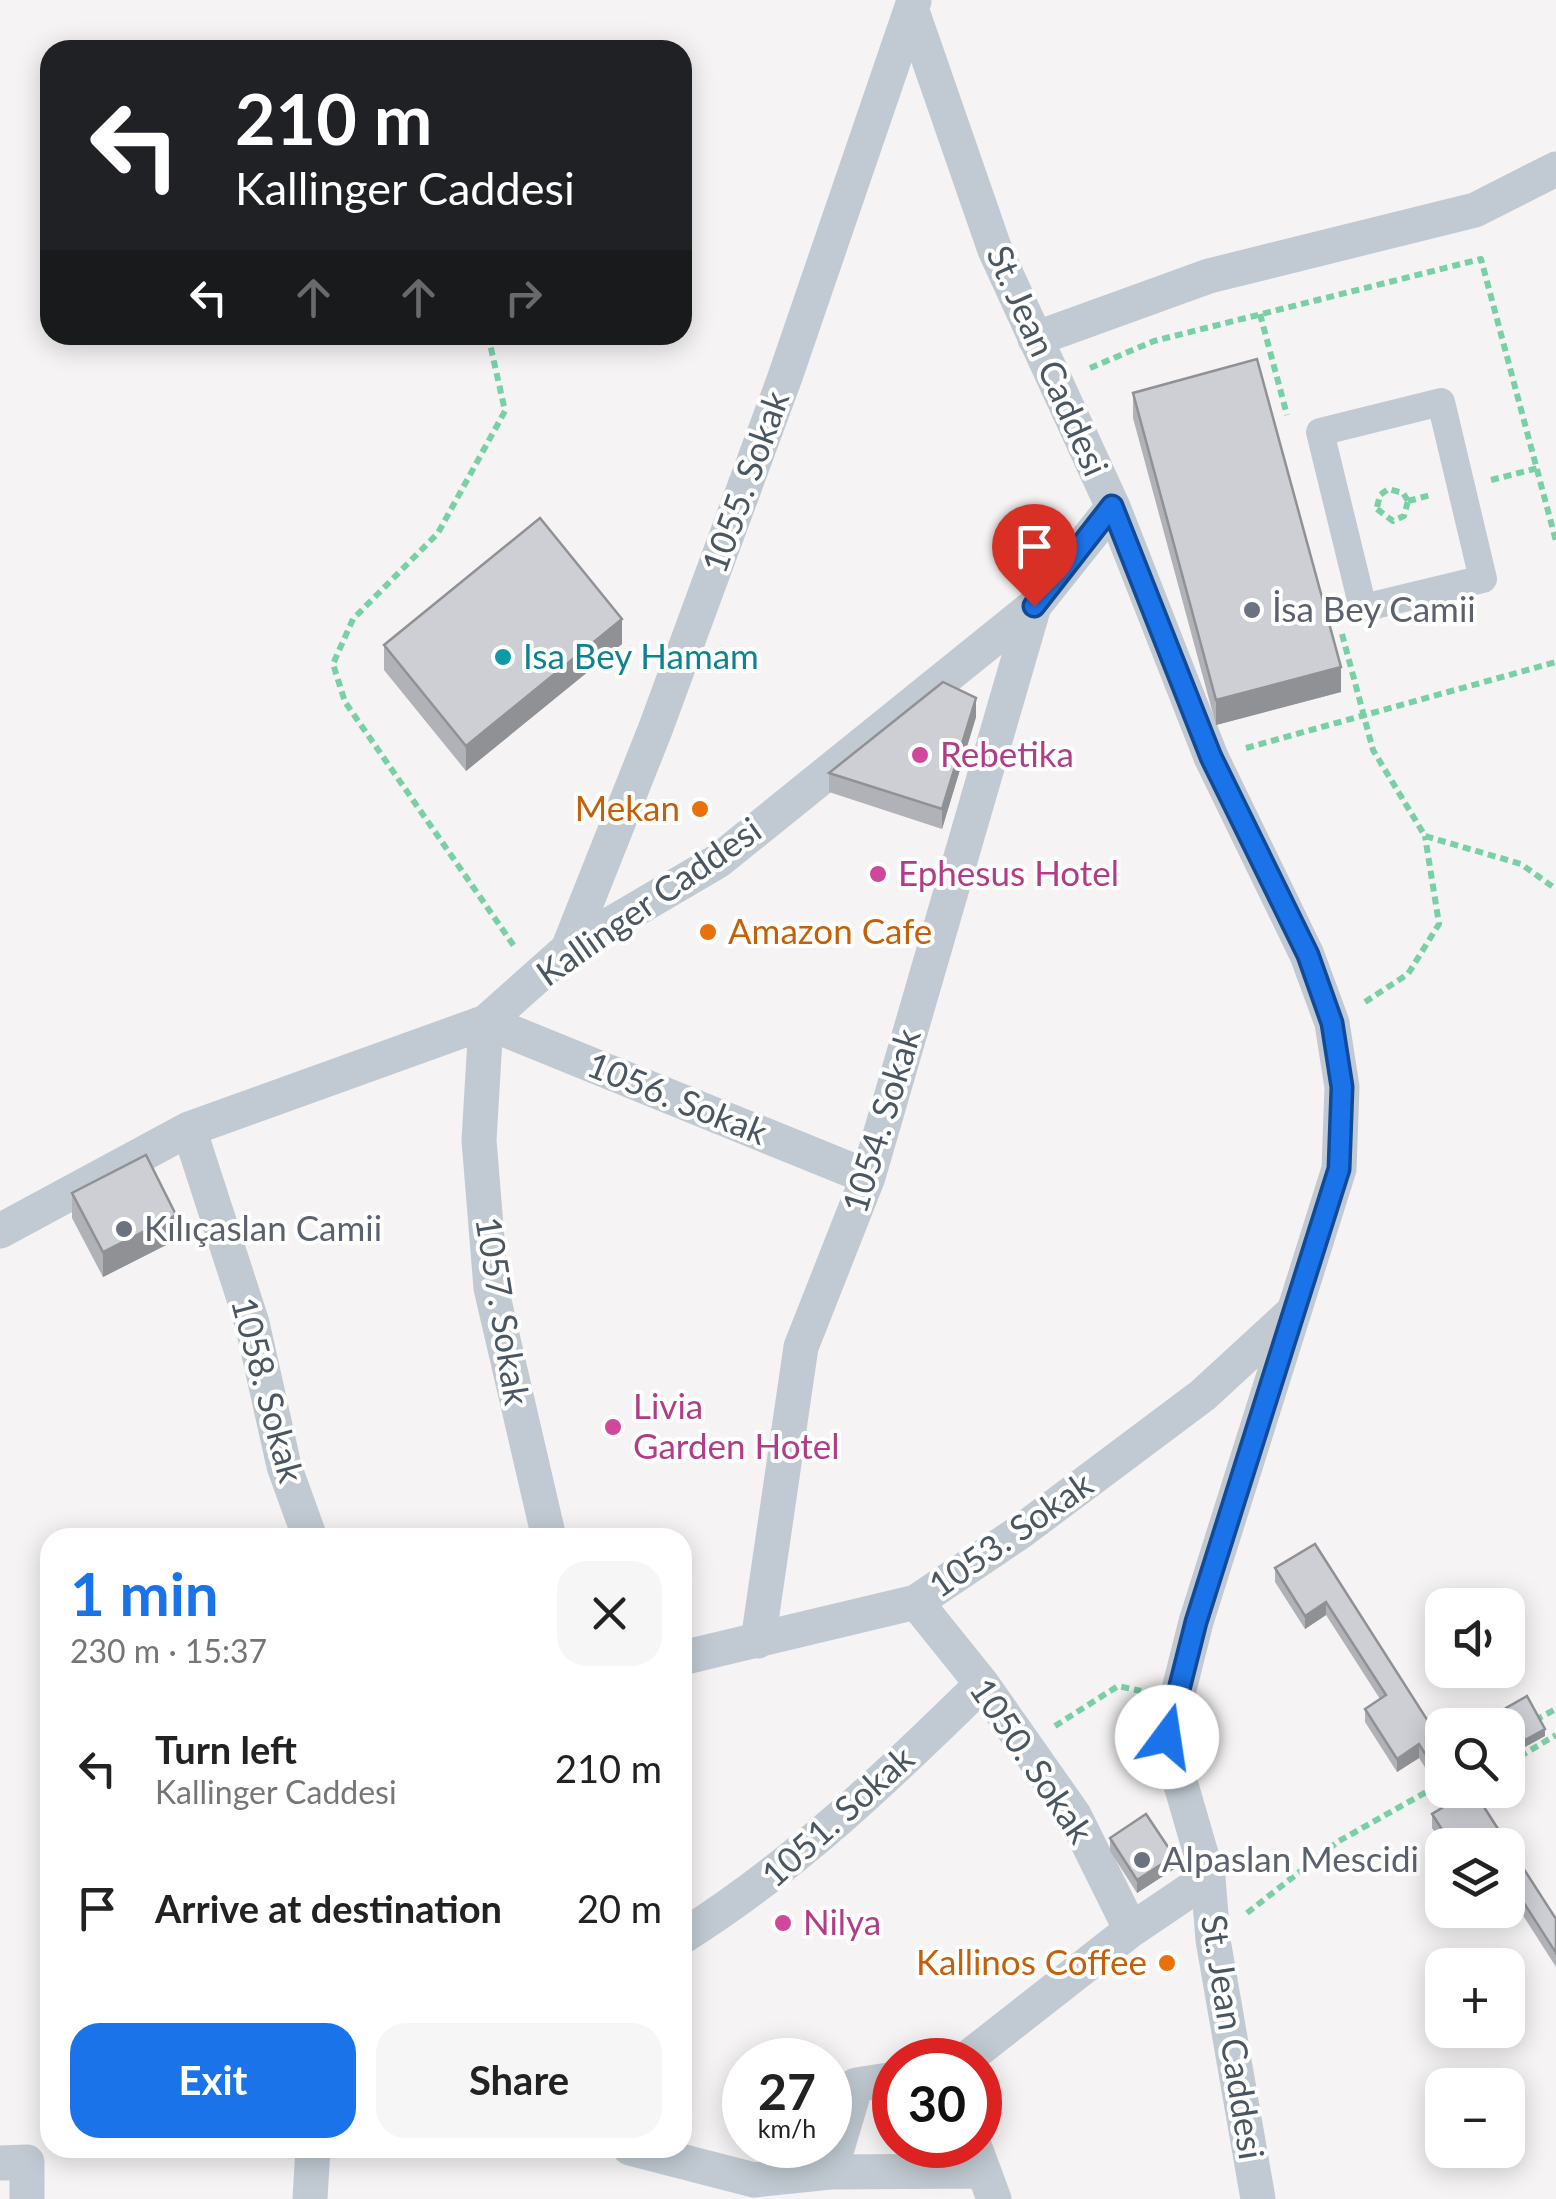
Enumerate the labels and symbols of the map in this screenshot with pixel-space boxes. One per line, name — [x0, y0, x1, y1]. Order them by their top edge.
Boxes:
street label: St. Jean Caddesi — [979, 239, 1118, 482]
street label: 1055. Sokak — [692, 385, 796, 578]
pin — [992, 504, 1077, 607]
place label: İsa Bey Camii — [1272, 587, 1476, 629]
marker: İsa Bey Camii — [1241, 599, 1263, 621]
place label: Isa Bey Hamam — [523, 634, 759, 676]
marker: Isa Bey Hamam — [492, 646, 514, 668]
place label: Rebetika — [940, 732, 1074, 774]
marker: Rebetika — [909, 744, 931, 766]
place label: Mekan — [575, 786, 680, 828]
marker: Mekan — [689, 798, 711, 820]
street label: Kallinger Caddesi — [528, 807, 768, 993]
place label: Ephesus Hotel — [898, 851, 1119, 893]
marker: Ephesus Hotel — [867, 863, 889, 885]
place label: Amazon Cafe — [728, 909, 932, 951]
marker: Amazon Cafe — [697, 921, 719, 943]
street label: 1054. Sokak — [832, 1023, 928, 1217]
street label: 1056. Sokak — [582, 1042, 774, 1152]
place label: Kılıçaslan Camii — [144, 1206, 382, 1248]
street label: 1057. Sokak — [468, 1214, 540, 1408]
marker: Kılıçaslan Camii — [113, 1218, 135, 1240]
street label: 1058. Sokak — [224, 1292, 314, 1487]
place label: Livia Garden Hotel — [633, 1384, 839, 1466]
marker: Livia Garden Hotel — [602, 1416, 624, 1438]
street label: 1053. Sokak — [920, 1462, 1100, 1605]
street label: 1050. Sokak — [962, 1669, 1103, 1851]
position arrow — [1115, 1685, 1219, 1789]
street label: 1051. Sokak — [752, 1736, 922, 1895]
place label: Alpaslan Mescidi — [1162, 1837, 1419, 1879]
marker: Alpaslan Mescidi — [1131, 1849, 1153, 1871]
place label: Nilya — [803, 1900, 881, 1942]
street label: St. Jean Caddesi — [1194, 1911, 1274, 2162]
marker: Nilya — [772, 1912, 794, 1934]
place label: Kallinos Coffee — [916, 1940, 1147, 1982]
marker: Kallinos Coffee — [1156, 1952, 1178, 1974]
speed limit sign: 30 — [872, 2038, 1002, 2168]

